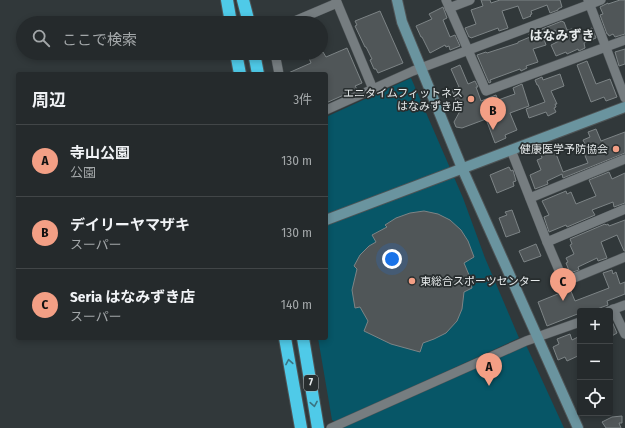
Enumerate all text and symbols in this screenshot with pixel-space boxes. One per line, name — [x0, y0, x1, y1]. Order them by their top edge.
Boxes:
search box — [16, 16, 328, 60]
icon: search — [30, 27, 52, 49]
district label: はなみずき — [529, 28, 595, 43]
text: ここで検索 — [62, 31, 137, 49]
place label: エニタイムフィットネス はなみずき店 — [343, 87, 463, 113]
text: 周辺 — [32, 90, 66, 111]
text: 3件 — [293, 92, 312, 107]
marker: エニタイムフィットネス はなみずき店 — [466, 94, 476, 104]
pin: B — [480, 97, 506, 130]
place label: 健康医学予防協会 — [520, 143, 608, 156]
text: 寺山公園 — [70, 144, 130, 162]
marker: 健康医学予防協会 — [611, 144, 621, 154]
text: A — [41, 153, 49, 168]
text: 130 m — [281, 153, 312, 168]
text: 公園 — [70, 165, 96, 180]
text: デイリーヤマザキ — [70, 216, 190, 234]
text: B — [41, 225, 49, 240]
text: 130 m — [281, 225, 312, 240]
text: スーパー — [70, 237, 122, 252]
your location — [382, 249, 402, 269]
pin: C — [550, 268, 576, 301]
place label: 東総合スポーツセンター — [420, 275, 541, 288]
marker: 東総合スポーツセンター — [407, 276, 417, 286]
text: Seria はなみずき店 — [70, 288, 195, 306]
text: C — [42, 297, 48, 312]
text: 140 m — [281, 297, 312, 312]
map controls — [577, 308, 613, 416]
button: + — [577, 308, 613, 344]
text: スーパー — [70, 309, 122, 324]
button: − — [577, 344, 613, 380]
pin: A — [476, 353, 502, 386]
one-way arrow — [285, 359, 294, 365]
road number: 7 — [304, 375, 318, 391]
button: locate — [577, 380, 613, 416]
one-way arrow — [309, 401, 318, 407]

